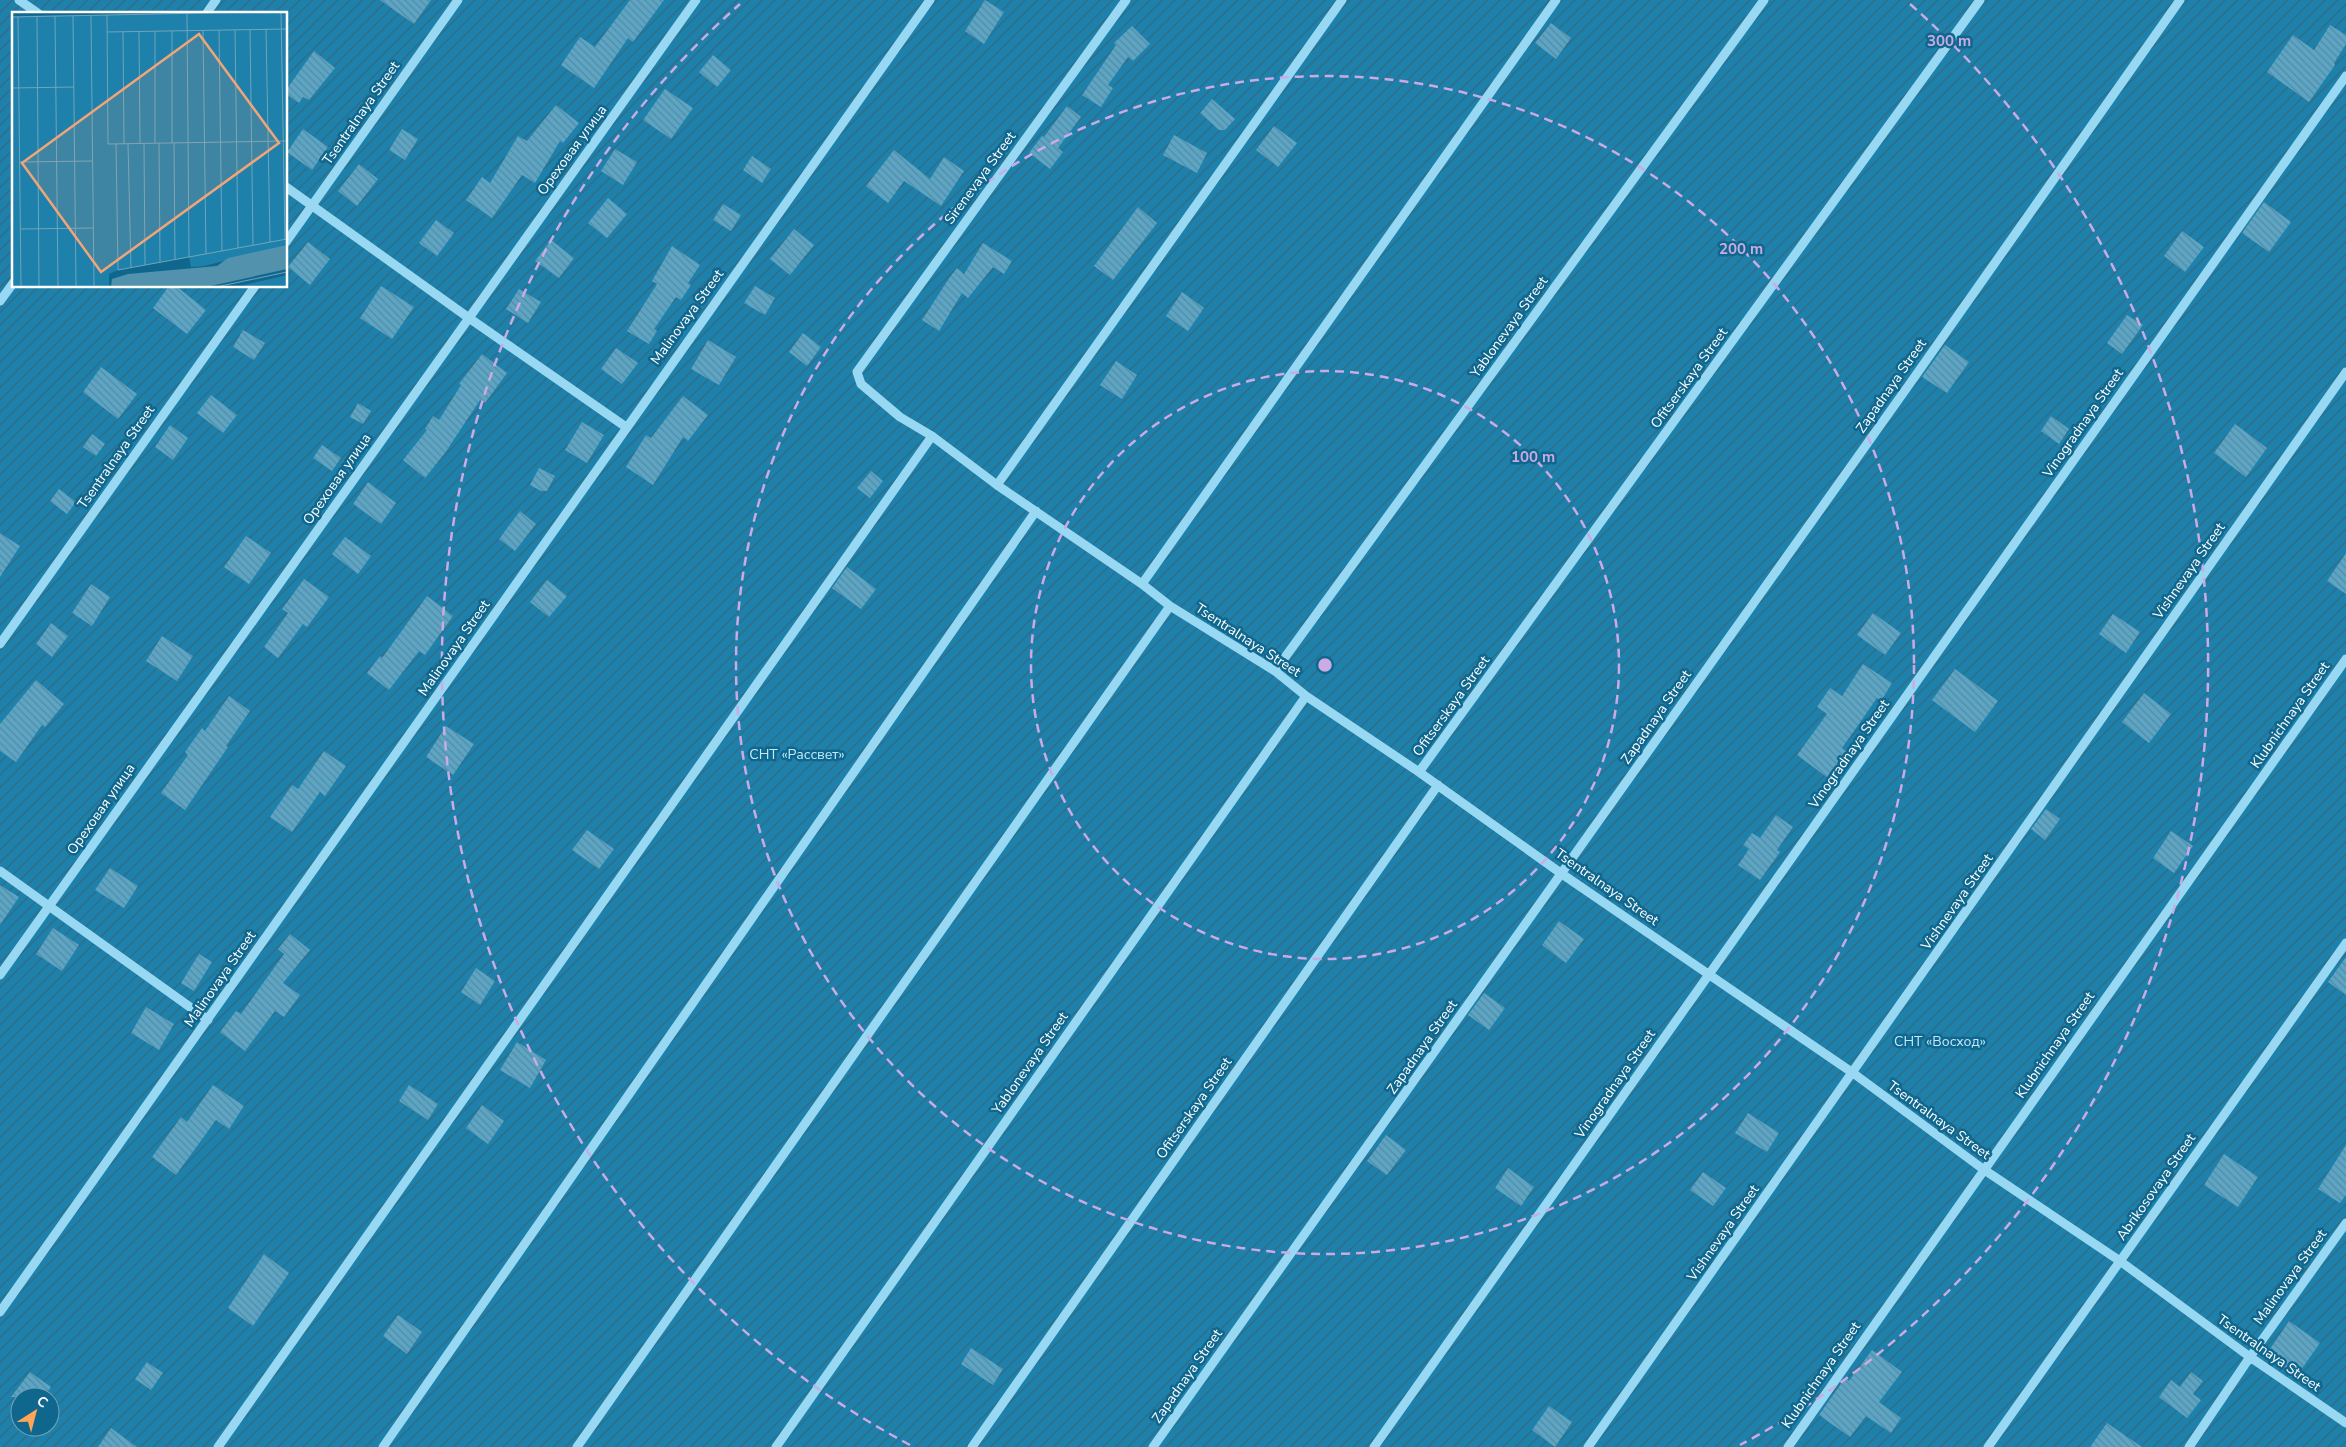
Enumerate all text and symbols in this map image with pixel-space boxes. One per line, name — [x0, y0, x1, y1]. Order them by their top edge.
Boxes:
inset map — [12, 12, 288, 288]
text: 300 m — [1927, 31, 1971, 51]
street label: Tsentralnaya Street — [318, 57, 404, 169]
street label: Ореховая улица — [533, 101, 611, 199]
street label: Sirenevaya Street — [940, 128, 1020, 228]
text: 200 m — [1719, 239, 1763, 259]
street label: Malinovaya Street — [646, 266, 728, 368]
street label: Yablonevaya Street — [1465, 273, 1552, 382]
street label: Ofitserskaya Street — [1646, 324, 1732, 432]
street label: Zapadnaya Street — [1851, 335, 1931, 437]
street label: Vinogradnaya Street — [2038, 365, 2128, 482]
street label: Tsentralnaya Street — [73, 401, 159, 513]
street label: Ореховая улица — [298, 430, 376, 528]
text: 100 m — [1511, 447, 1555, 467]
street label: Vishnevaya Street — [2148, 519, 2229, 624]
street label: Malinovaya Street — [414, 596, 494, 700]
street label: Tsentralnaya Street — [1191, 599, 1305, 681]
street label: Ofitserskaya Street — [1408, 652, 1494, 760]
centre of rings — [1316, 656, 1334, 674]
street label: Klubnichnaya Street — [2246, 658, 2334, 772]
street label: Zapadnaya Street — [1616, 666, 1696, 768]
street label: Vinogradnaya Street — [1804, 696, 1894, 813]
park label: СНТ «Рассвет» — [749, 745, 845, 764]
street label: Ореховая улица — [62, 760, 140, 858]
street label: Tsentralnaya Street — [1551, 844, 1663, 930]
street label: Vishnevaya Street — [1916, 850, 1997, 955]
street label: Malinovaya Street — [180, 927, 260, 1031]
street label: Klubnichnaya Street — [2011, 988, 2099, 1102]
street label: Zapadnaya Street — [1382, 996, 1462, 1098]
street label: Yablonevaya Street — [987, 1008, 1072, 1119]
street label: Vinogradnaya Street — [1570, 1026, 1660, 1143]
park label: СНТ «Восход» — [1894, 1032, 1986, 1051]
street label: Ofitserskaya Street — [1152, 1053, 1236, 1163]
street label: Tsentralnaya Street — [1884, 1076, 1994, 1164]
street label: Abrikosovaya Street — [2112, 1130, 2200, 1244]
street label: Vishnevaya Street — [1682, 1181, 1763, 1286]
street label: Malinovaya Street — [2249, 1226, 2331, 1328]
street label: Tsentralnaya Street — [2213, 1310, 2325, 1396]
street label: Klubnichnaya Street — [1777, 1318, 1865, 1432]
street label: Zapadnaya Street — [1147, 1325, 1227, 1427]
north arrow — [10, 1387, 60, 1437]
text: С — [33, 1391, 52, 1413]

